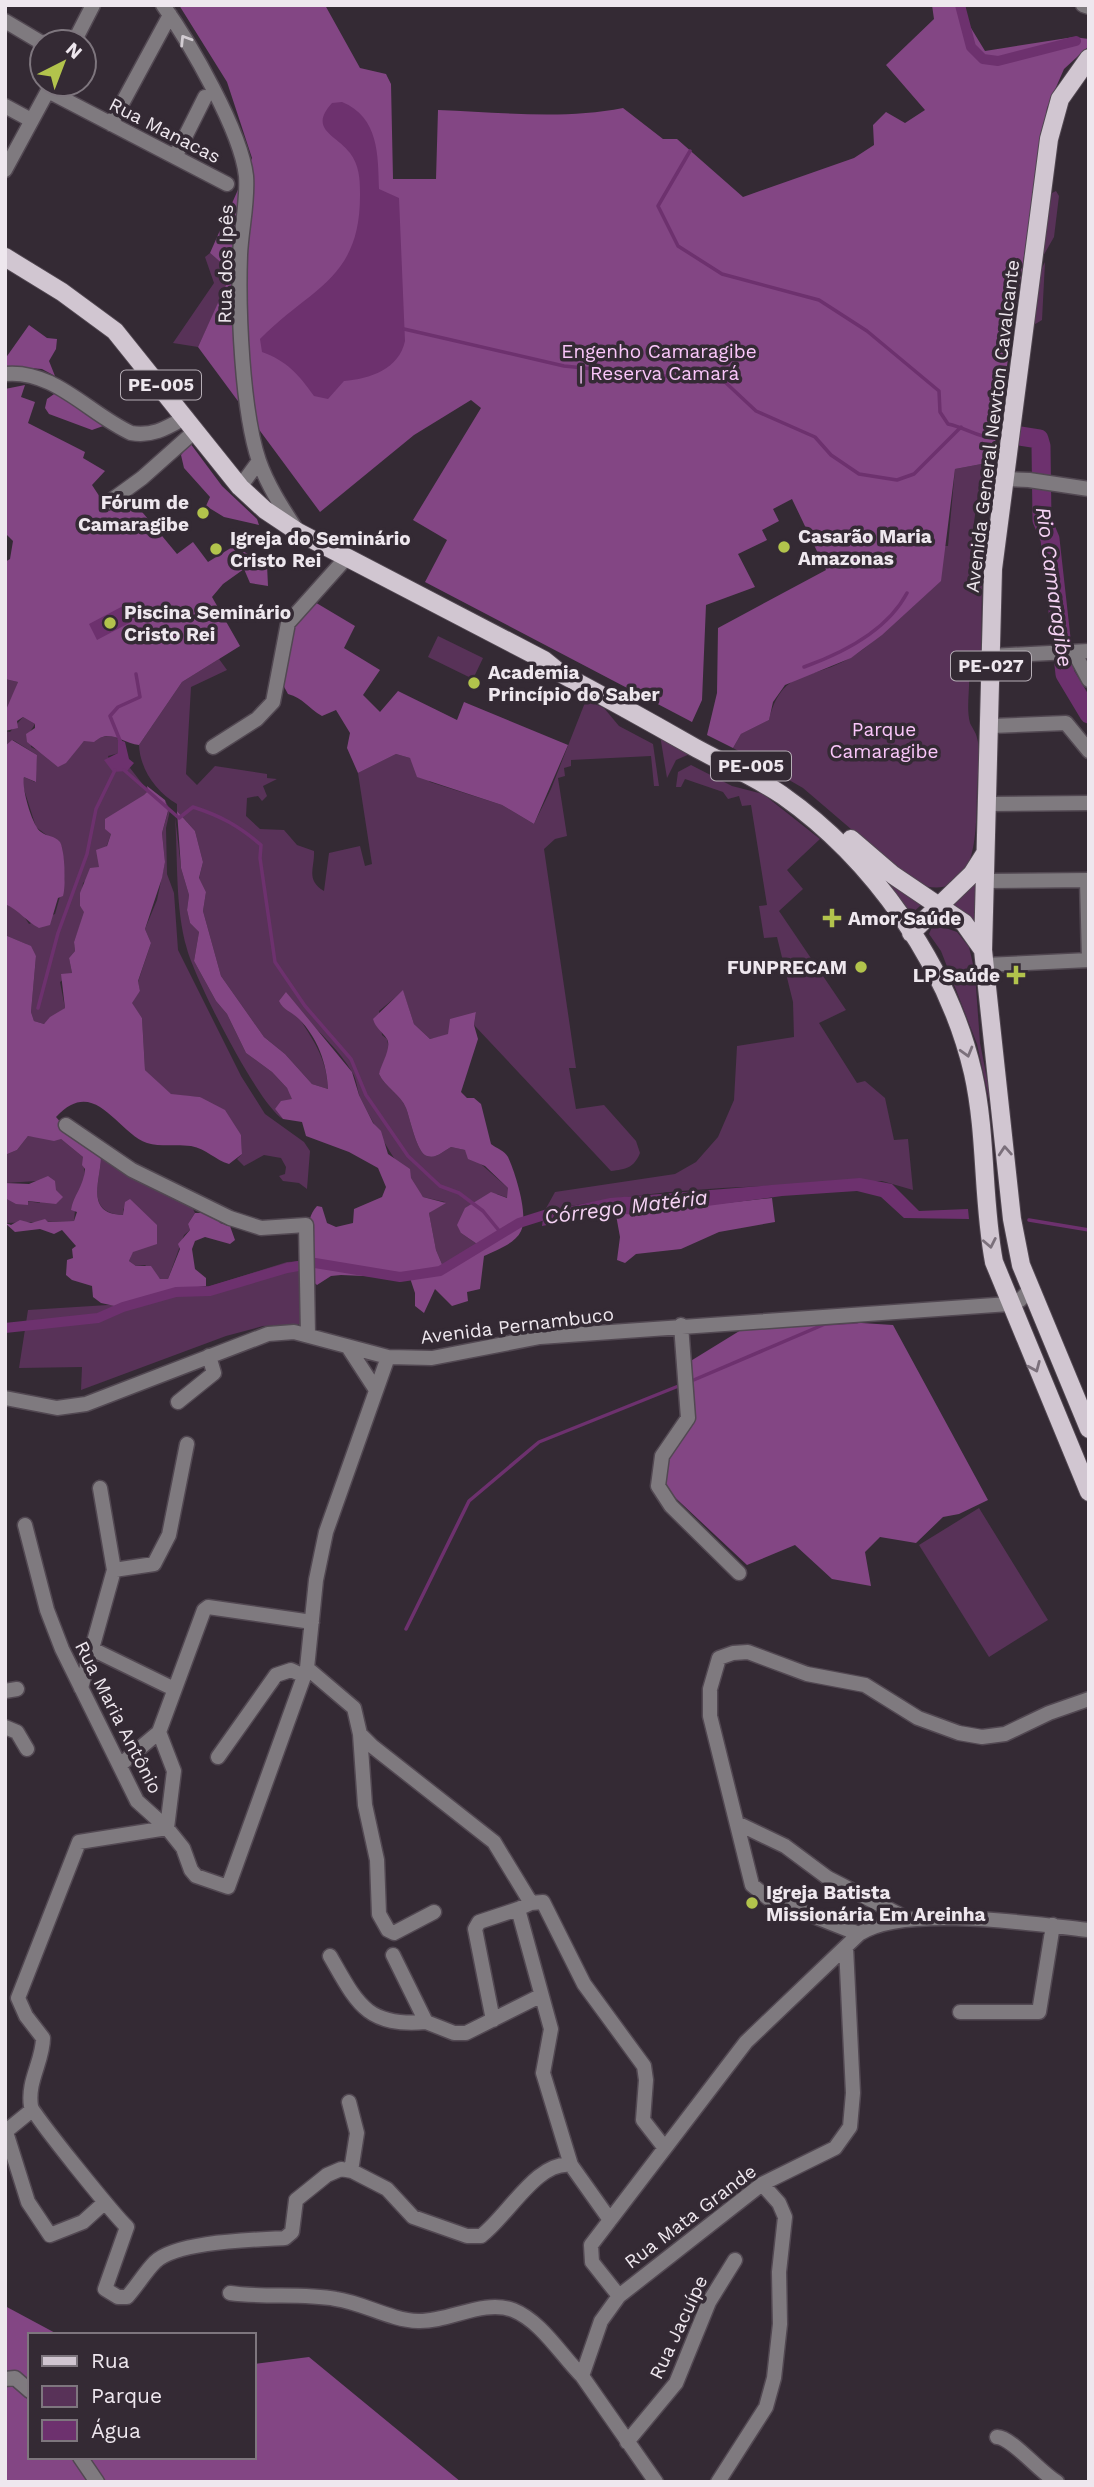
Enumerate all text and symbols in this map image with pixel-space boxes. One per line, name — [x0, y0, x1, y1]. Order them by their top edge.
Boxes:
north arrow — [28, 28, 98, 98]
one-way arrow — [181, 34, 194, 47]
text: N — [61, 37, 87, 64]
street label: Rua Manacas — [105, 93, 224, 168]
street label: Rua dos Ipês — [213, 204, 238, 324]
street label: Avenida General Newton Cavalcante — [961, 258, 1024, 594]
park label: Engenho Camaragibe | Reserva Camará — [561, 340, 757, 385]
road number: PE-005 — [121, 370, 201, 400]
place label: Fórum de Camaragibe — [78, 491, 189, 536]
marker: Fórum de Camaragibe — [195, 505, 211, 521]
water label: Rio Camaragibe — [1031, 505, 1078, 669]
place label: Casarão Maria Amazonas — [798, 525, 932, 570]
place label: Igreja do Seminário Cristo Rei — [230, 527, 411, 572]
marker: Casarão Maria Amazonas — [776, 539, 792, 555]
marker: Igreja do Seminário Cristo Rei — [208, 541, 224, 557]
place label: Piscina Seminário Cristo Rei — [124, 601, 291, 646]
marker: Piscina Seminário Cristo Rei — [102, 615, 118, 631]
road number: PE-027 — [951, 652, 1031, 680]
place label: Academia Princípio do Saber — [488, 661, 661, 706]
marker: Academia Princípio do Saber — [466, 675, 482, 691]
park label: Parque Camaragibe — [830, 718, 938, 763]
road number: PE-005 — [711, 752, 791, 780]
place label: Amor Saúde — [848, 907, 961, 930]
marker: Amor Saúde — [822, 908, 842, 928]
place label: FUNPRECAM — [727, 956, 847, 979]
marker: FUNPRECAM — [853, 959, 869, 975]
place label: LP Saúde — [913, 964, 1000, 987]
marker: LP Saúde — [1006, 965, 1026, 985]
one-way arrow — [959, 1046, 973, 1058]
one-way arrow — [998, 1146, 1013, 1157]
water label: Córrego Matéria — [543, 1184, 709, 1229]
one-way arrow — [982, 1237, 997, 1249]
street label: Avenida Pernambuco — [419, 1302, 615, 1349]
one-way arrow — [1027, 1359, 1041, 1372]
street label: Rua Maria Antônio — [70, 1637, 167, 1797]
place label: Igreja Batista Missionária Em Areinha — [766, 1881, 986, 1926]
marker: Igreja Batista Missionária Em Areinha — [744, 1895, 760, 1911]
street label: Rua Mata Grande — [620, 2159, 761, 2273]
street label: Rua Jacuípe — [644, 2272, 713, 2383]
legend — [28, 2333, 256, 2459]
text: Rua — [91, 2348, 130, 2373]
text: Parque — [91, 2383, 162, 2408]
text: Água — [91, 2418, 141, 2443]

